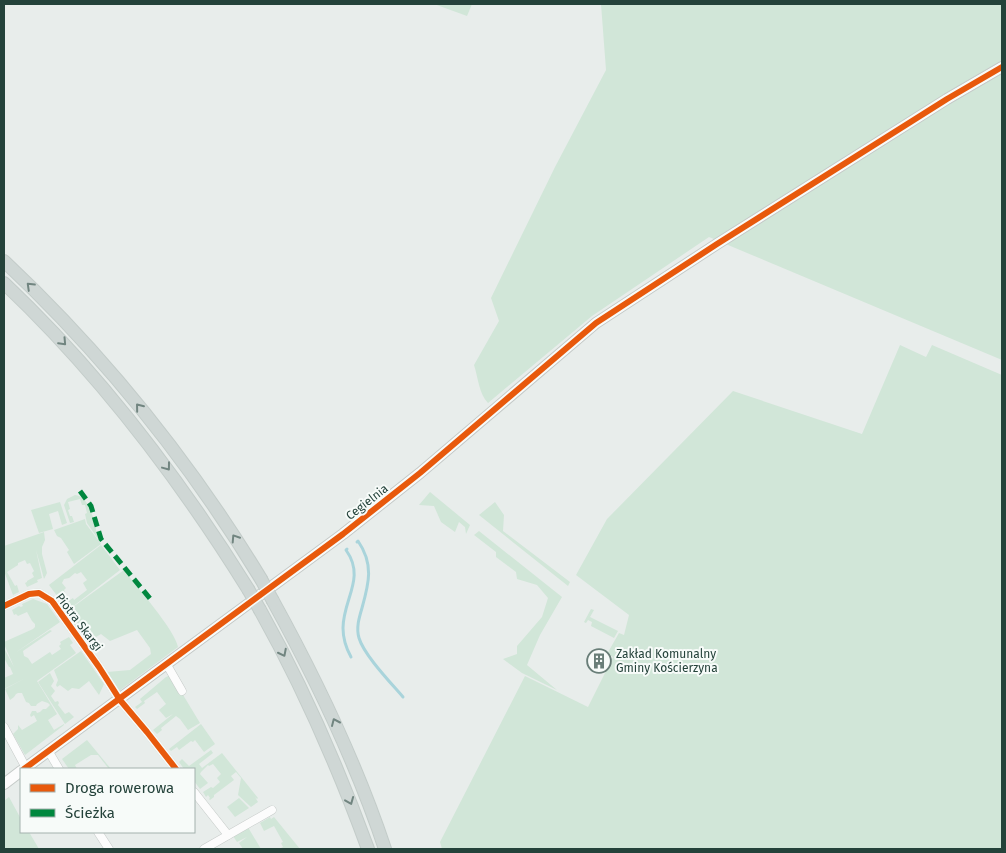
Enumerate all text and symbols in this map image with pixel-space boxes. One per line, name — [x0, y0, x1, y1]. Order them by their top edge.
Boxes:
one-way arrow — [27, 283, 36, 292]
one-way arrow — [57, 337, 66, 346]
one-way arrow — [137, 404, 145, 413]
one-way arrow — [161, 461, 169, 470]
street label: Cegielnia — [343, 481, 391, 523]
one-way arrow — [232, 534, 241, 544]
street label: Piotra Skargi — [53, 590, 105, 654]
place label: Zakład Komunalny Gminy Kościerzyna — [616, 647, 718, 675]
one-way arrow — [277, 648, 287, 657]
building icon: Zakład Komunalny Gminy Kościerzyna — [586, 648, 612, 674]
one-way arrow — [331, 718, 342, 727]
legend — [20, 768, 195, 833]
text: Droga rowerowa — [65, 779, 174, 797]
one-way arrow — [344, 796, 354, 805]
text: Ścieżka — [65, 804, 115, 822]

